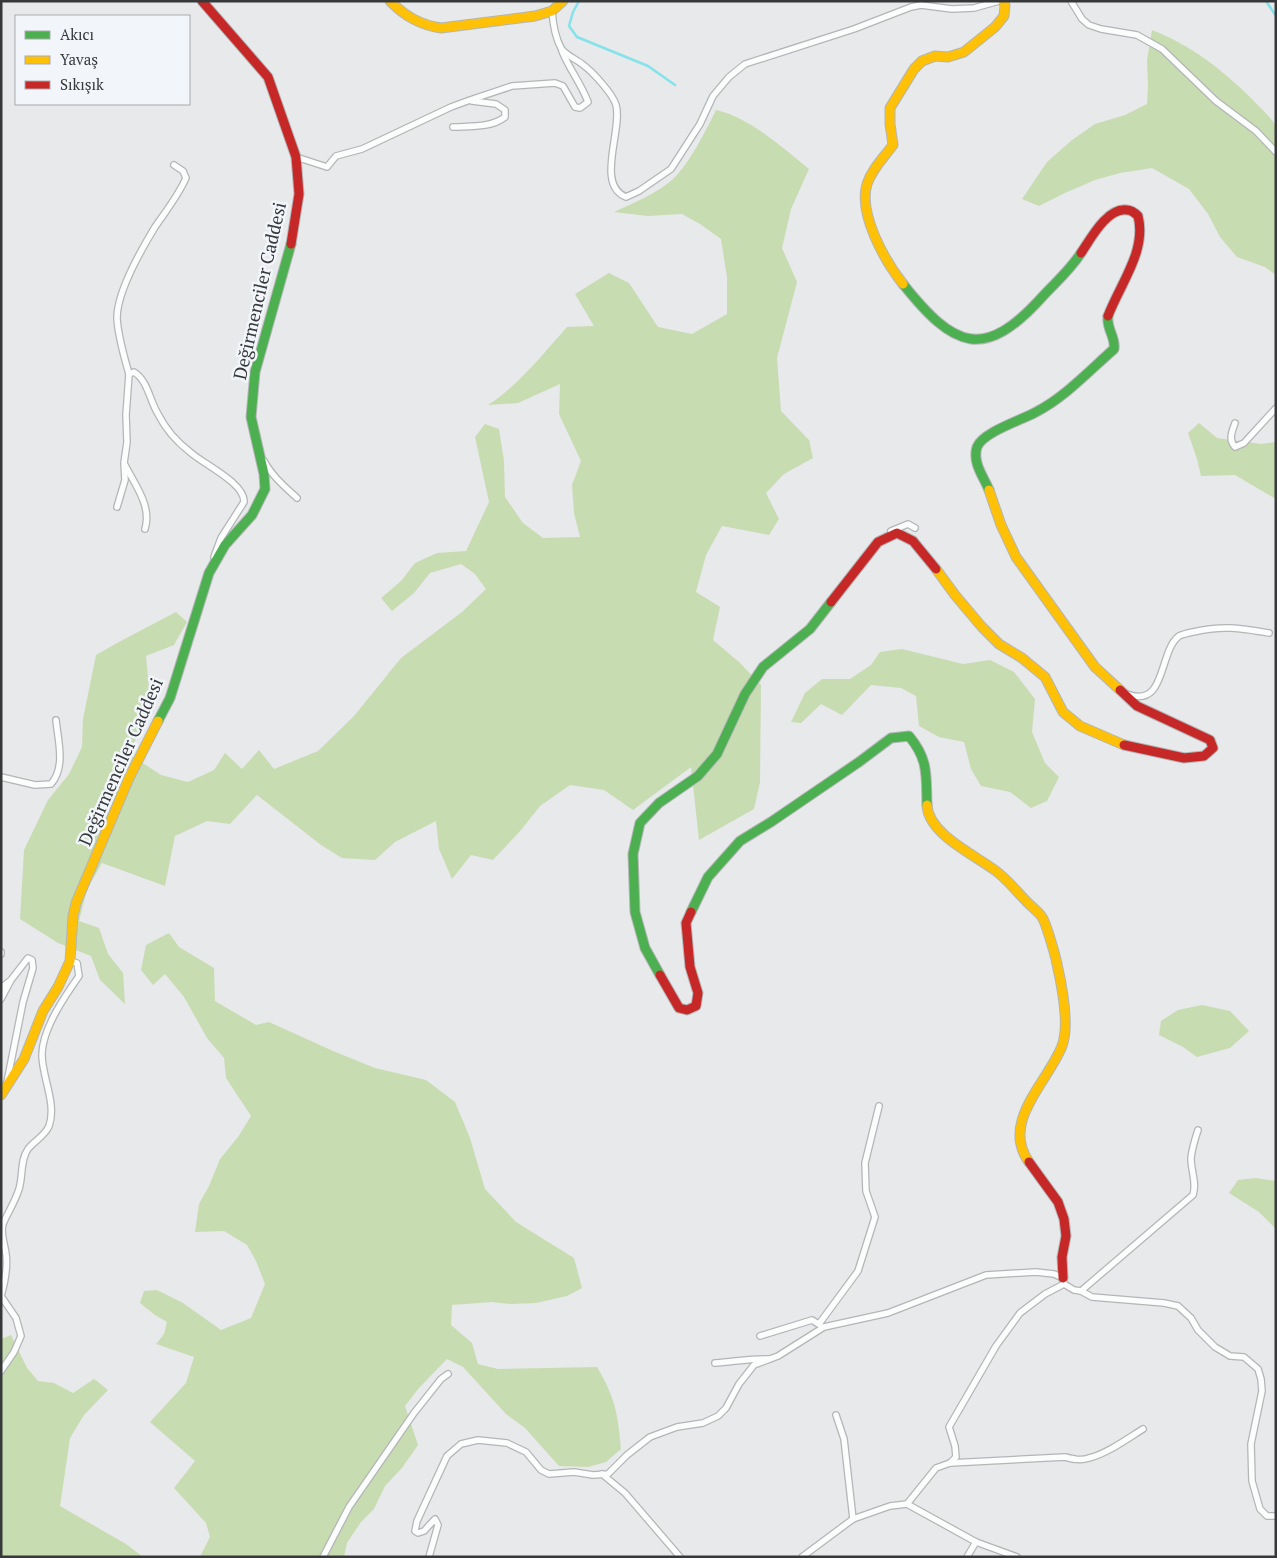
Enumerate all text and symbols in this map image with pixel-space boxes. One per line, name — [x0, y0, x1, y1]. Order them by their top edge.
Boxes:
legend — [15, 15, 190, 105]
text: Akıcı — [60, 24, 94, 44]
text: Yavaş — [60, 49, 98, 69]
text: Sıkışık — [60, 74, 104, 94]
street label: Değirmenciler Caddesi — [227, 200, 291, 382]
street label: Değirmenciler Caddesi — [72, 674, 168, 849]

